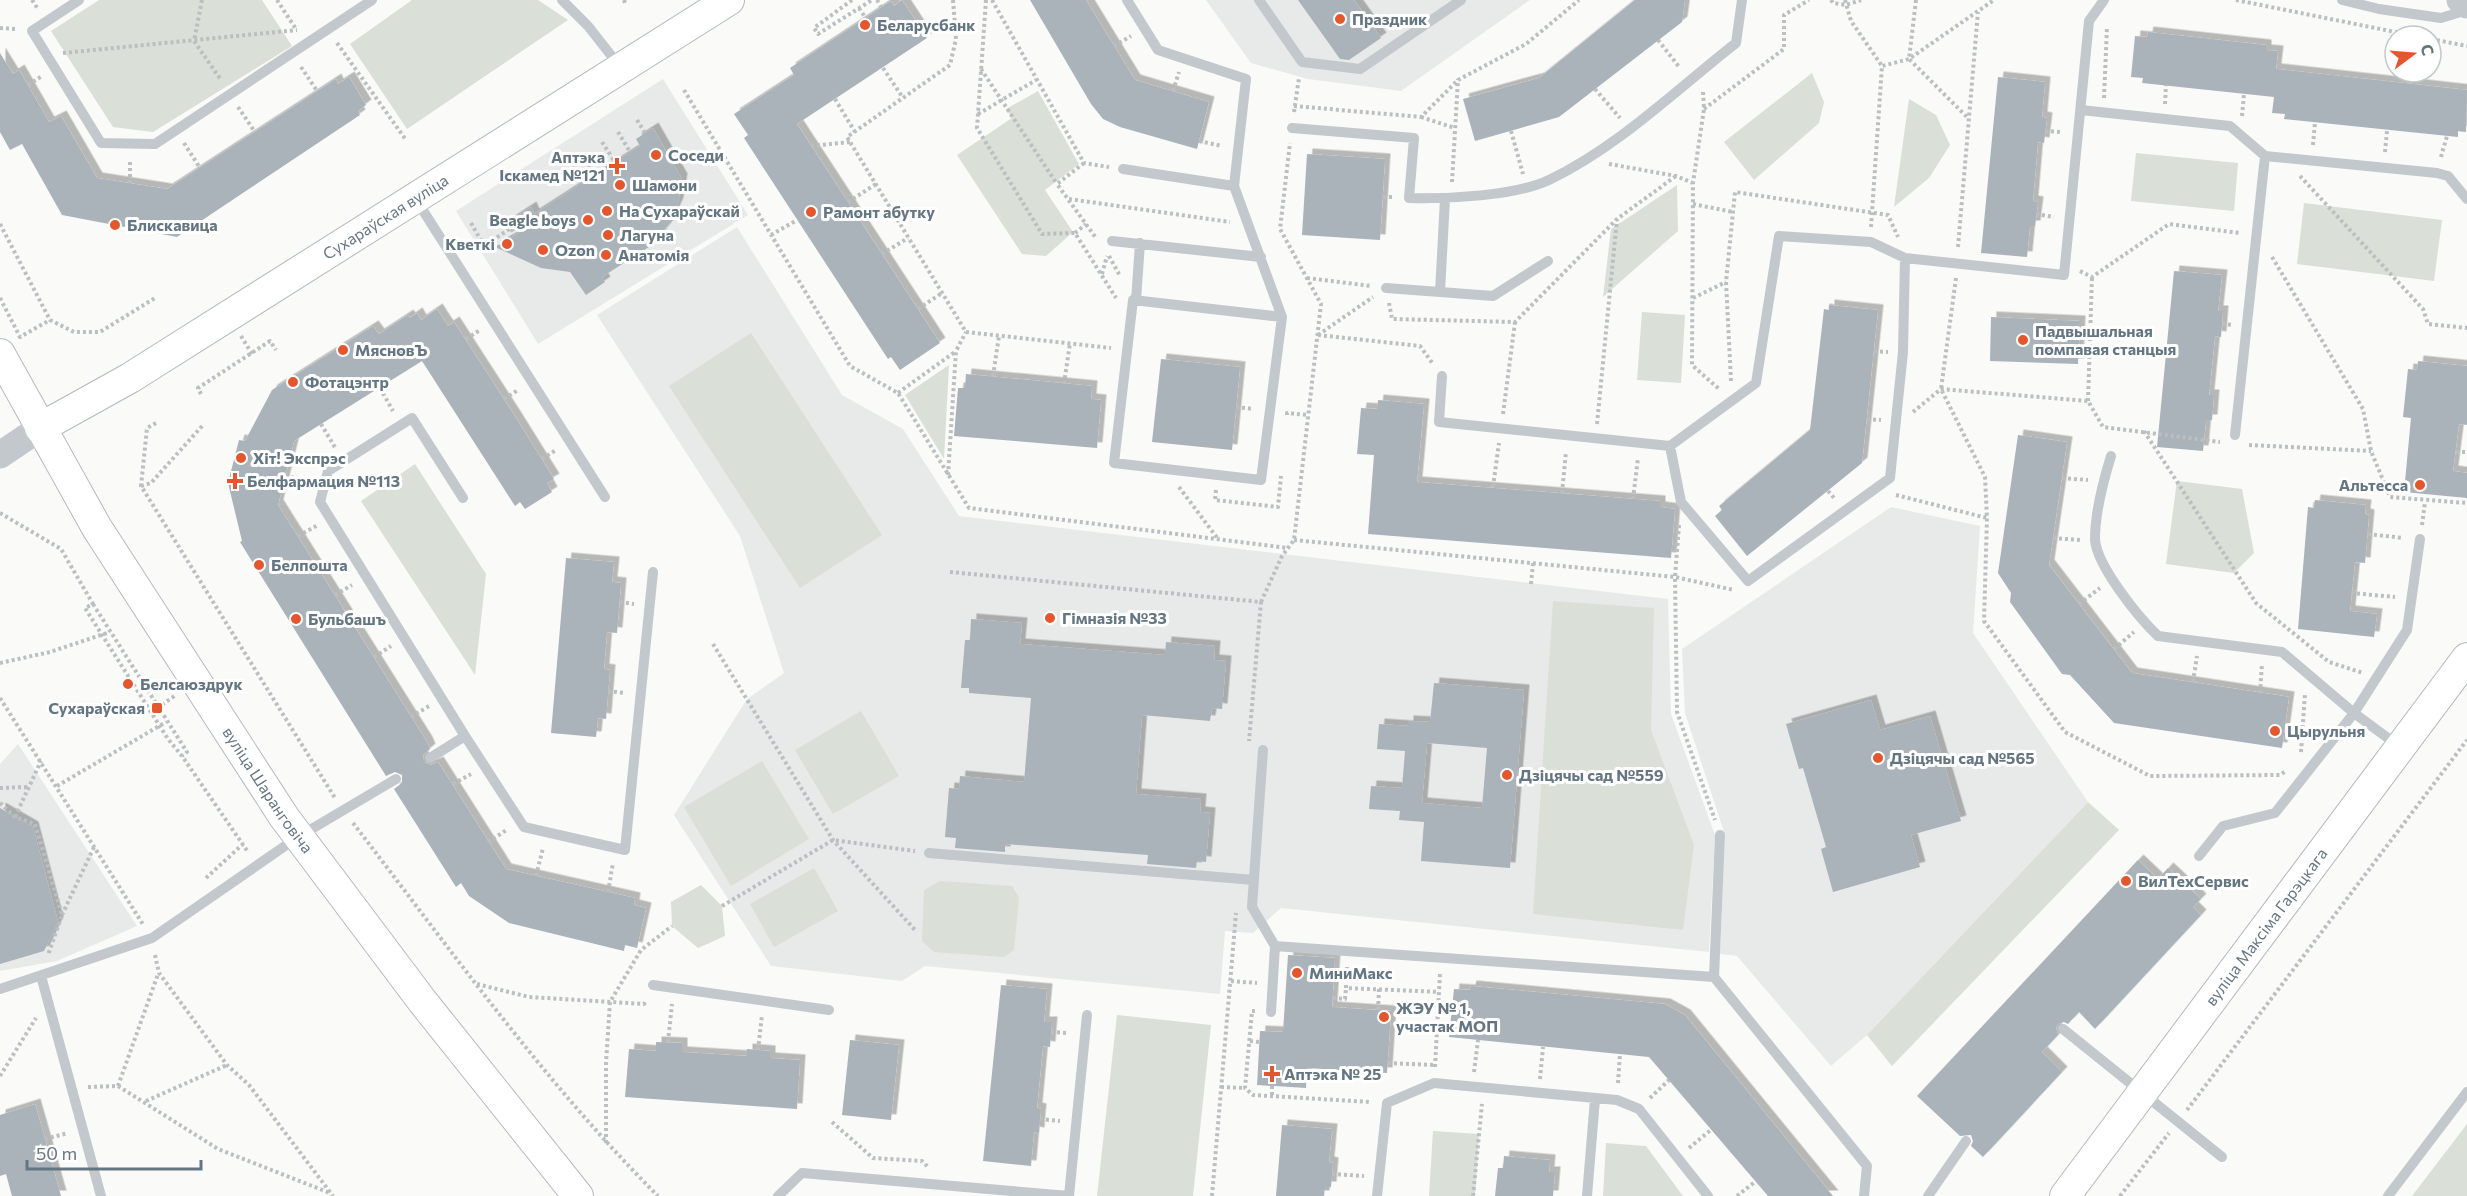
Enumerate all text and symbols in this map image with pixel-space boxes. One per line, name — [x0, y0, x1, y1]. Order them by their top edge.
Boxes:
place label: Праздник — [1352, 9, 1427, 28]
marker: Праздник — [1333, 12, 1347, 26]
place label: Беларусбанк — [877, 15, 975, 34]
marker: Беларусбанк — [858, 18, 872, 32]
north arrow — [2383, 24, 2443, 84]
text: С — [2417, 42, 2439, 58]
place label: Соседи — [668, 145, 724, 164]
place label: Аптэка Іскамед №121 — [499, 147, 605, 184]
marker: Соседи — [649, 148, 663, 162]
marker: Аптэка Іскамед №121 — [610, 159, 624, 173]
street label: Сухараўская вуліца — [319, 170, 451, 263]
place label: Шамони — [632, 175, 697, 194]
marker: Шамони — [613, 178, 627, 192]
place label: На Сухараўскай — [619, 201, 740, 220]
place label: Рамонт абутку — [823, 202, 935, 221]
marker: На Сухараўскай — [600, 204, 614, 218]
marker: Рамонт абутку — [804, 205, 818, 219]
place label: Beagle boys — [489, 210, 576, 229]
marker: Beagle boys — [581, 213, 595, 227]
place label: Блискавица — [127, 215, 218, 234]
marker: Блискавица — [108, 218, 122, 232]
place label: Лагуна — [620, 225, 674, 244]
marker: Лагуна — [601, 228, 615, 242]
place label: Кветкі — [445, 234, 495, 253]
marker: Кветкі — [500, 237, 514, 251]
place label: Ozon — [555, 240, 595, 259]
marker: Ozon — [536, 243, 550, 257]
place label: Анатомія — [618, 245, 689, 264]
marker: Анатомія — [599, 248, 613, 262]
place label: Падвышальная помпавая станцыя — [2035, 321, 2176, 358]
marker: Падвышальная помпавая станцыя — [2016, 333, 2030, 347]
place label: МясновЪ — [355, 340, 428, 359]
marker: МясновЪ — [336, 343, 350, 357]
place label: Фотацэнтр — [305, 372, 389, 391]
marker: Фотацэнтр — [286, 375, 300, 389]
place label: Хіт! Экспрэс — [253, 448, 346, 467]
marker: Хіт! Экспрэс — [234, 451, 248, 465]
place label: Белфармация №113 — [247, 471, 400, 490]
marker: Белфармация №113 — [228, 474, 242, 488]
place label: Альтесса — [2339, 475, 2408, 494]
marker: Альтесса — [2413, 478, 2427, 492]
place label: Белпошта — [271, 555, 348, 574]
marker: Белпошта — [252, 558, 266, 572]
place label: Гімназія №33 — [1062, 608, 1167, 627]
place label: Бульбашъ — [308, 609, 386, 628]
marker: Гімназія №33 — [1043, 611, 1057, 625]
marker: Бульбашъ — [289, 612, 303, 626]
place label: Белсаюздрук — [140, 674, 243, 693]
marker: Белсаюздрук — [121, 677, 135, 691]
place label: Сухараўская — [48, 698, 145, 717]
marker: Сухараўская — [150, 701, 164, 715]
place label: Цырульня — [2287, 721, 2365, 740]
street label: вуліца Шаранговіча — [219, 723, 318, 856]
marker: Цырульня — [2268, 724, 2282, 738]
place label: Дзіцячы сад №565 — [1890, 748, 2035, 767]
marker: Дзіцячы сад №565 — [1871, 751, 1885, 765]
place label: Дзіцячы сад №559 — [1519, 765, 1664, 784]
marker: Дзіцячы сад №559 — [1500, 768, 1514, 782]
street label: вуліца Максіма Гарэцкага — [2201, 844, 2331, 1009]
place label: ВилТехСервис — [2138, 871, 2249, 890]
marker: ВилТехСервис — [2119, 874, 2133, 888]
place label: МиниМакс — [1309, 963, 1393, 982]
marker: МиниМакс — [1290, 966, 1304, 980]
place label: ЖЭУ № 1, участак МОП — [1396, 998, 1498, 1035]
marker: ЖЭУ № 1, участак МОП — [1377, 1010, 1391, 1024]
place label: Аптэка № 25 — [1284, 1064, 1381, 1083]
marker: Аптэка № 25 — [1265, 1067, 1279, 1081]
scale bar — [27, 1133, 201, 1171]
text: 50 m — [36, 1142, 77, 1164]

